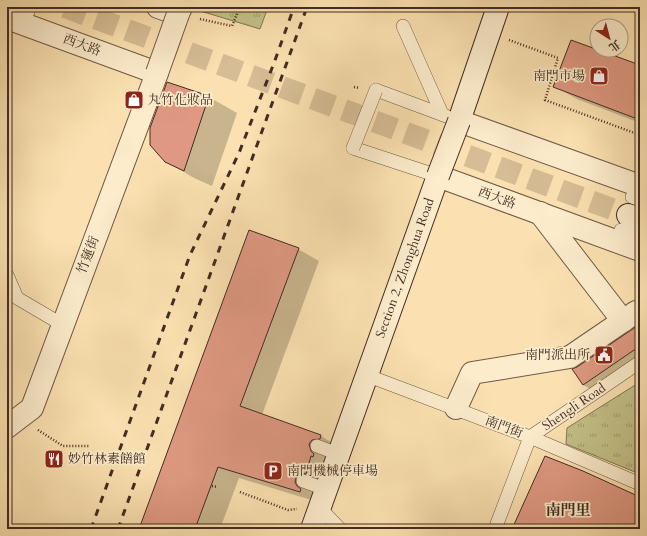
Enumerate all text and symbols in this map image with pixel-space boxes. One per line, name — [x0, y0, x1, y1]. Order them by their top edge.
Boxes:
north arrow — [589, 18, 629, 58]
street label: 西大路 — [61, 30, 103, 60]
text: 北 — [606, 36, 623, 55]
shop icon: 南門市場 — [588, 65, 610, 87]
place label: 南門市場 — [533, 67, 585, 85]
shop icon: 丸竹化妝品 — [123, 89, 145, 111]
place label: 丸竹化妝品 — [148, 91, 213, 109]
street label: 西大路 — [476, 183, 518, 213]
street label: Section 2, Zhonghua Road — [371, 196, 439, 340]
street label: 竹蓮街 — [73, 234, 103, 276]
public building icon: 南門派出所 — [593, 344, 615, 366]
place label: 南門派出所 — [525, 346, 590, 364]
street label: Shengli Road — [539, 379, 609, 435]
street label: 南門街 — [483, 412, 525, 442]
restaurant icon: 妙竹林素饍館 — [43, 448, 65, 470]
place label: 妙竹林素饍館 — [68, 450, 146, 468]
parking icon: 南門機械停車場 — [262, 460, 284, 482]
place label: 南門機械停車場 — [287, 462, 378, 480]
district label: 南門里 — [545, 500, 591, 520]

